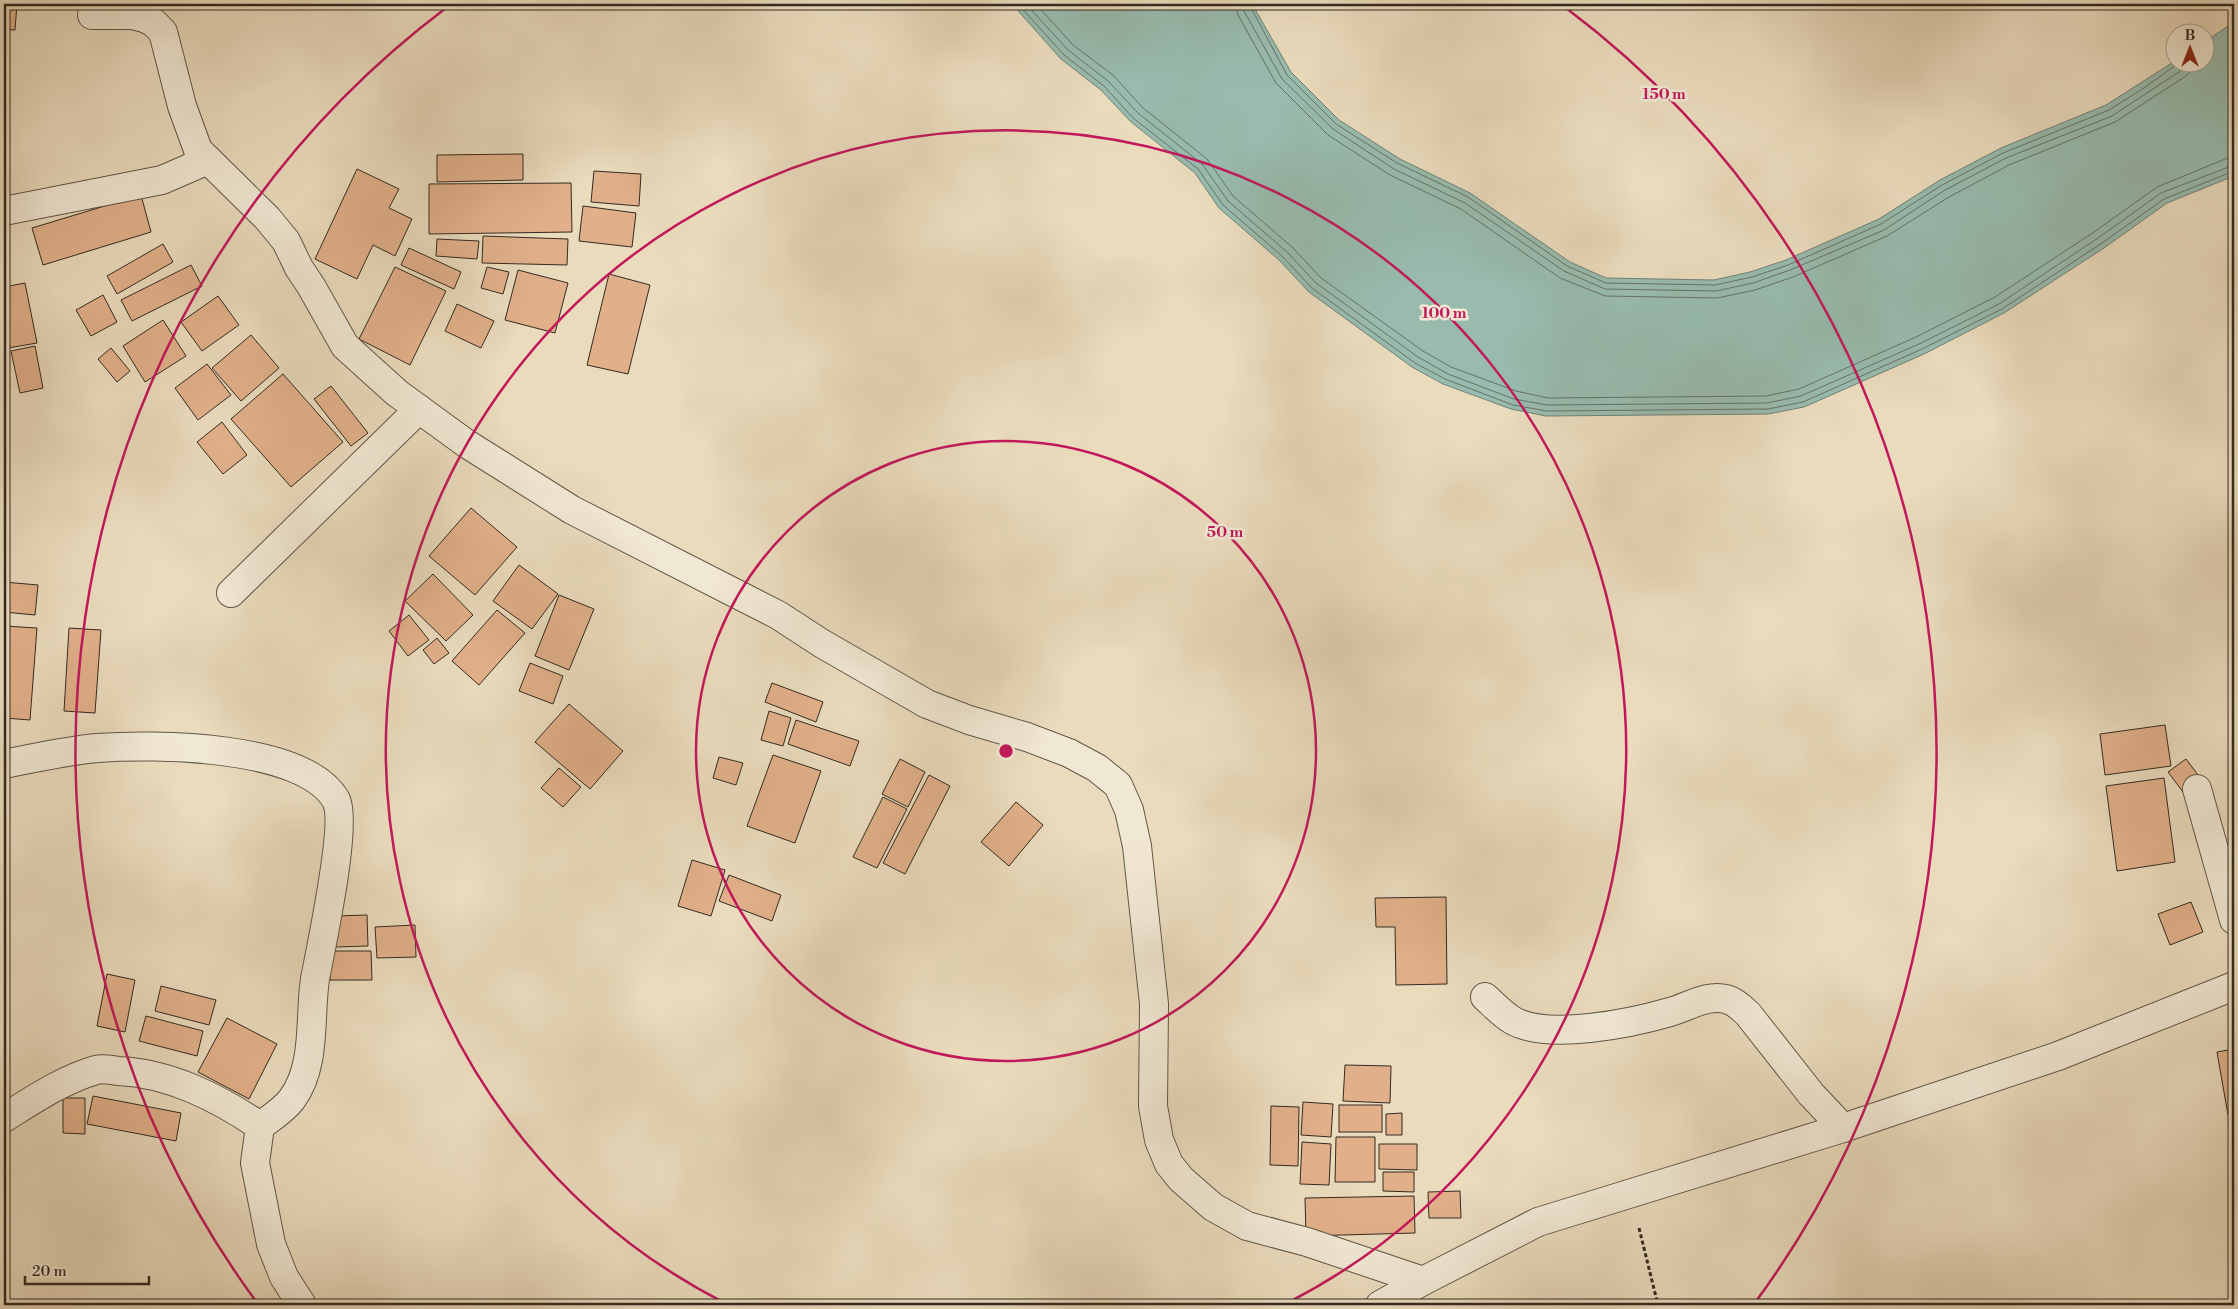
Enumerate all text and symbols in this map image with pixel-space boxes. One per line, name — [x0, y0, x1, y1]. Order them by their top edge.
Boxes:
north arrow — [2166, 22, 2216, 72]
text: B — [2185, 27, 2195, 45]
text: 150 m — [1642, 85, 1686, 104]
text: 100 m — [1422, 304, 1467, 323]
text: 50 m — [1207, 523, 1243, 542]
centre of rings — [997, 742, 1015, 760]
scale bar — [25, 1254, 149, 1286]
text: 20 m — [32, 1262, 67, 1281]

